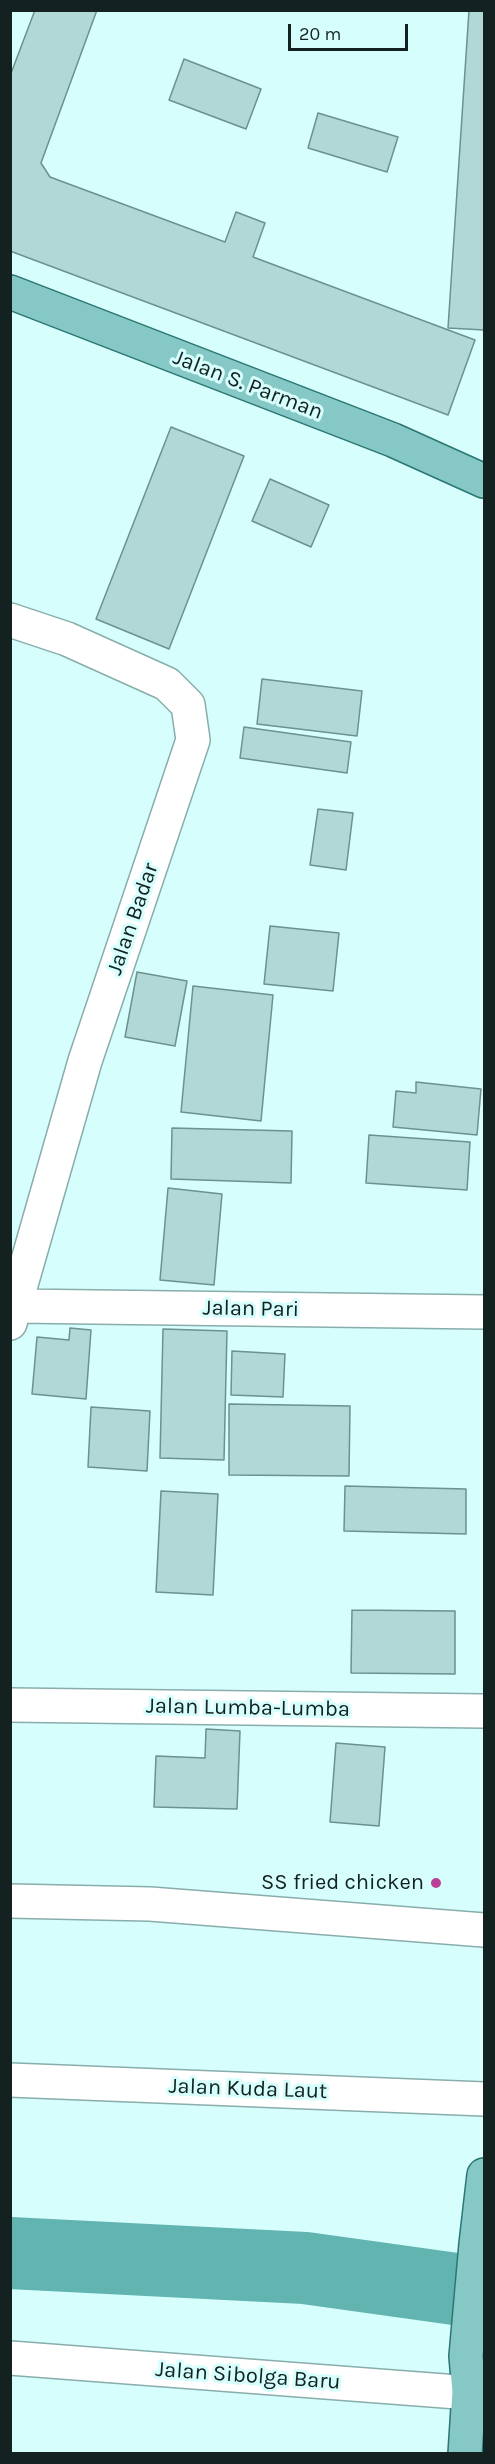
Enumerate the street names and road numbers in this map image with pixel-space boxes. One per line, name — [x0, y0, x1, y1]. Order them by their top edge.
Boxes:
street label: Jalan S. Parman — [169, 344, 327, 426]
street label: Jalan Badar — [102, 860, 164, 978]
street label: Jalan Pari — [202, 1295, 300, 1323]
street label: Jalan Lumba-Lumba — [146, 1693, 350, 1723]
street label: Jalan Kuda Laut — [168, 2073, 328, 2105]
street label: Jalan Sibolga Baru — [154, 2356, 342, 2396]

